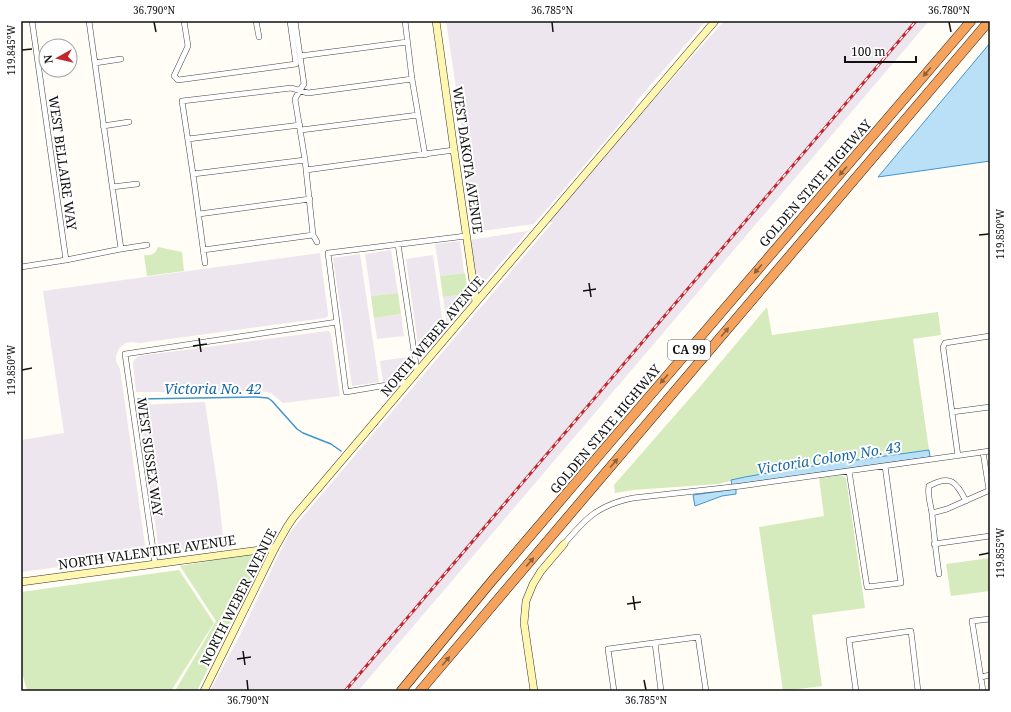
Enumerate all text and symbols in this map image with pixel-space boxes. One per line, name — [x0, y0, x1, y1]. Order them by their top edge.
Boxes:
text: 36.790°N — [133, 3, 175, 17]
text: 36.785°N — [531, 3, 573, 17]
text: 36.780°N — [928, 3, 970, 17]
text: 119.845°W — [4, 24, 18, 75]
north arrow — [38, 38, 78, 78]
scale bar — [845, 38, 916, 64]
text: 100 m — [851, 43, 886, 60]
text: N — [40, 54, 56, 65]
one-way arrow — [923, 67, 932, 77]
street label: WEST DAKOTA AVENUE — [449, 85, 487, 235]
street label: WEST BELLAIRE WAY — [45, 95, 81, 232]
street label: GOLDEN STATE HIGHWAY — [755, 115, 876, 251]
one-way arrow — [838, 165, 847, 176]
text: 119.850°W — [993, 208, 1007, 259]
one-way arrow — [754, 265, 763, 274]
street label: NORTH WEBER AVENUE — [376, 272, 488, 400]
one-way arrow — [721, 326, 730, 337]
road number: CA 99 — [668, 340, 710, 360]
text: 119.850°W — [4, 344, 18, 395]
street label: GOLDEN STATE HIGHWAY — [546, 360, 665, 497]
one-way arrow — [660, 373, 669, 384]
water label: Victoria No. 42 — [164, 379, 262, 398]
street label: WEST SUSSEX WAY — [133, 397, 167, 518]
water label: Victoria Colony No. 43 — [755, 437, 903, 478]
one-way arrow — [609, 458, 618, 468]
street label: NORTH WEBER AVENUE — [195, 525, 281, 669]
text: 119.855°W — [993, 527, 1007, 578]
street label: NORTH VALENTINE AVENUE — [57, 531, 237, 573]
one-way arrow — [525, 557, 534, 567]
one-way arrow — [441, 656, 450, 667]
text: 36.790°N — [227, 693, 269, 707]
text: 36.785°N — [625, 693, 667, 707]

